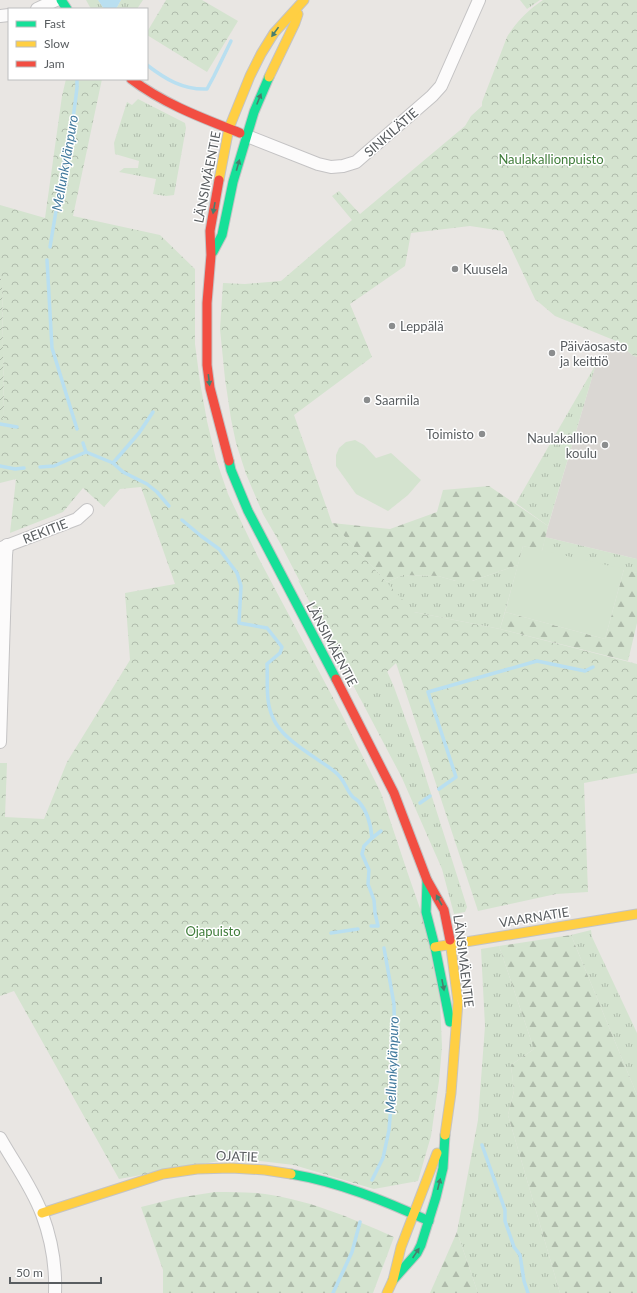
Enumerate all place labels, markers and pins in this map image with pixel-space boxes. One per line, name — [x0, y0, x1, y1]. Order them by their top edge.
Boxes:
place label: Kuusela — [463, 261, 508, 277]
marker: Kuusela — [450, 264, 460, 274]
place label: Leppälä — [400, 318, 444, 334]
marker: Leppälä — [387, 321, 397, 331]
place label: Päiväosasto ja keittiö — [559, 338, 627, 369]
marker: Päiväosasto ja keittiö — [547, 348, 557, 358]
place label: Saarnila — [375, 392, 420, 408]
marker: Saarnila — [362, 395, 372, 405]
place label: Toimisto — [426, 426, 474, 442]
marker: Toimisto — [477, 429, 487, 439]
place label: Naulakallion koulu — [527, 430, 597, 461]
marker: Naulakallion koulu — [600, 440, 610, 450]

